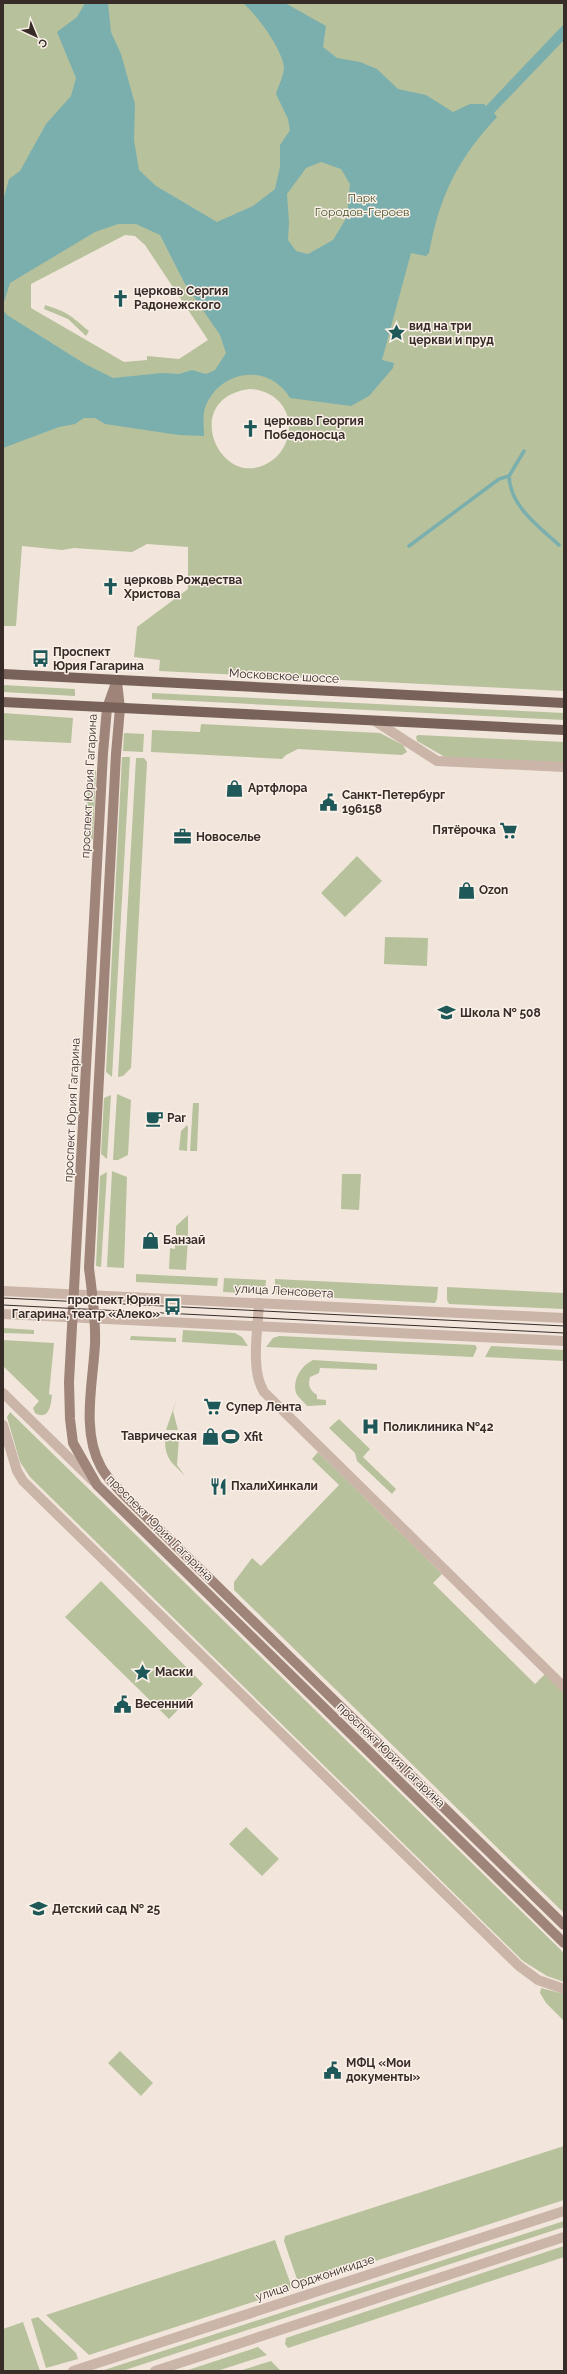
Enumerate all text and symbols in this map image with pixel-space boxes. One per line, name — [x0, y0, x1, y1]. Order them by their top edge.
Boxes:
north arrow — [16, 16, 56, 56]
text: С — [35, 36, 50, 50]
park label: Парк Городов-Героев — [315, 191, 409, 219]
place label: церковь Сергия Радонежского — [134, 284, 228, 312]
church icon: церковь Сергия Радонежского — [111, 288, 131, 308]
place label: вид на три церкви и пруд — [409, 319, 494, 347]
place icon: вид на три церкви и пруд — [386, 323, 406, 343]
place label: церковь Георгия Победоносца — [264, 414, 364, 442]
church icon: церковь Георгия Победоносца — [241, 418, 261, 438]
place label: церковь Рождества Христова — [123, 573, 242, 601]
church icon: церковь Рождества Христова — [101, 577, 121, 597]
place label: Проспект Юрия Гагарина — [53, 645, 144, 673]
bus stop icon: Проспект Юрия Гагарина — [30, 649, 50, 669]
street label: Московское шоссе — [229, 666, 339, 686]
street label: проспект Юрия Гагарина — [78, 713, 100, 859]
shop icon: Артфлора — [225, 778, 245, 798]
place label: Артфлора — [248, 781, 308, 795]
place label: Санкт-Петербург 196158 — [342, 788, 445, 816]
public building icon: Санкт-Петербург 196158 — [319, 792, 339, 812]
supermarket icon: Пятёрочка — [499, 820, 519, 840]
place label: Пятёрочка — [432, 823, 496, 837]
office icon: Новоселье — [173, 827, 193, 847]
place label: Новоселье — [196, 830, 261, 844]
shop icon: Ozon — [456, 880, 476, 900]
place label: Ozon — [479, 883, 508, 897]
school or university icon: Школа № 508 — [437, 1003, 457, 1023]
place label: Школа № 508 — [460, 1006, 541, 1020]
street label: проспект Юрия Гагарина — [61, 1037, 83, 1183]
cafe icon: Par — [144, 1108, 164, 1128]
place label: Par — [167, 1111, 186, 1125]
shop icon: Банзай — [140, 1230, 160, 1250]
place label: Банзай — [163, 1233, 205, 1247]
street label: улица Ленсовета — [234, 1281, 334, 1301]
place label: проспект Юрия Гагарина, театр «Алеко» — [12, 1293, 160, 1321]
bus stop icon: проспект Юрия Гагарина, театр «Алеко» — [163, 1297, 183, 1317]
supermarket icon: Супер Лента — [203, 1397, 223, 1417]
place label: Супер Лента — [226, 1400, 302, 1414]
hospital icon: Поликлиника №42 — [360, 1417, 380, 1437]
place label: Поликлиника №42 — [383, 1420, 494, 1434]
shop icon: Таврическая — [200, 1426, 220, 1446]
sports icon: Xfit — [221, 1427, 241, 1447]
place label: Таврическая — [121, 1429, 197, 1443]
place label: Xfit — [243, 1430, 263, 1444]
street label: проспект Юрия Гагарина — [104, 1472, 216, 1584]
restaurant icon: ПхалиХинкали — [208, 1476, 228, 1496]
place label: ПхалиХинкали — [231, 1479, 318, 1493]
place icon: Маски — [132, 1662, 152, 1682]
place label: Маски — [155, 1665, 193, 1679]
public building icon: Весенний — [112, 1694, 132, 1714]
place label: Весенний — [135, 1697, 193, 1711]
street label: проспект Юрия Гагарина — [334, 1700, 448, 1810]
school or university icon: Детский сад № 25 — [29, 1899, 49, 1919]
place label: Детский сад № 25 — [52, 1902, 160, 1916]
place label: МФЦ «Мои документы» — [346, 2056, 421, 2084]
public building icon: МФЦ «Мои документы» — [323, 2060, 343, 2080]
street label: улица Орджоникидзе — [254, 2252, 376, 2304]

